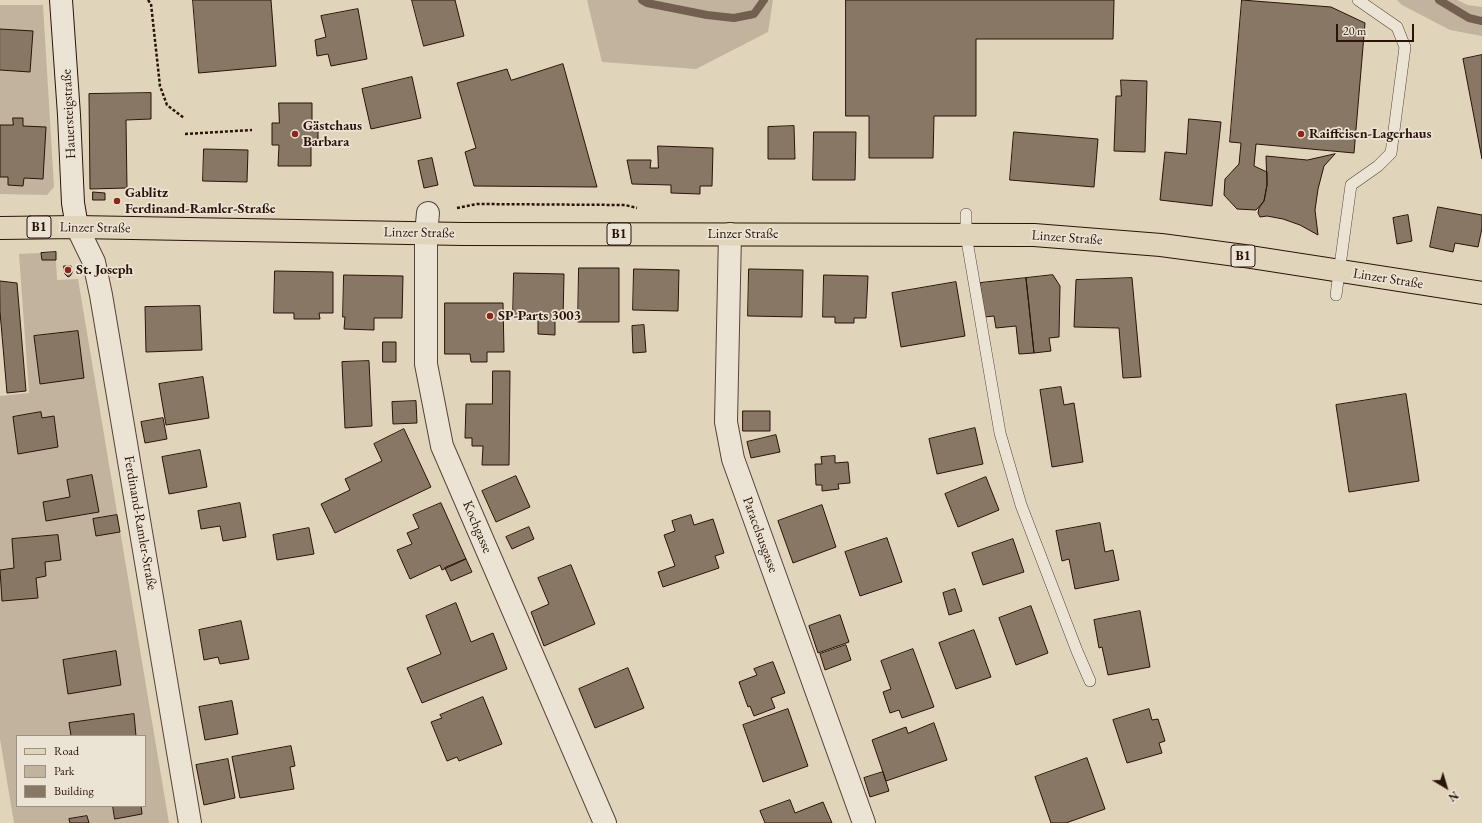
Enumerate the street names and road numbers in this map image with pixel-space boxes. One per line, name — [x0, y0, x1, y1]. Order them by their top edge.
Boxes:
street label: Hauersteigstraße — [58, 69, 80, 159]
road number: B1 — [27, 216, 51, 238]
street label: Linzer Straße — [59, 219, 131, 237]
road number: B1 — [607, 223, 631, 245]
street label: Linzer Straße — [383, 224, 455, 242]
street label: Linzer Straße — [708, 226, 778, 242]
street label: Linzer Straße — [1031, 227, 1103, 249]
road number: B1 — [1231, 245, 1255, 267]
street label: Linzer Straße — [1352, 265, 1424, 293]
street label: Ferdinand-Ramler-Straße — [120, 454, 160, 592]
street label: Paracelsusgasse — [738, 495, 782, 575]
street label: Kochgasse — [458, 498, 496, 556]

